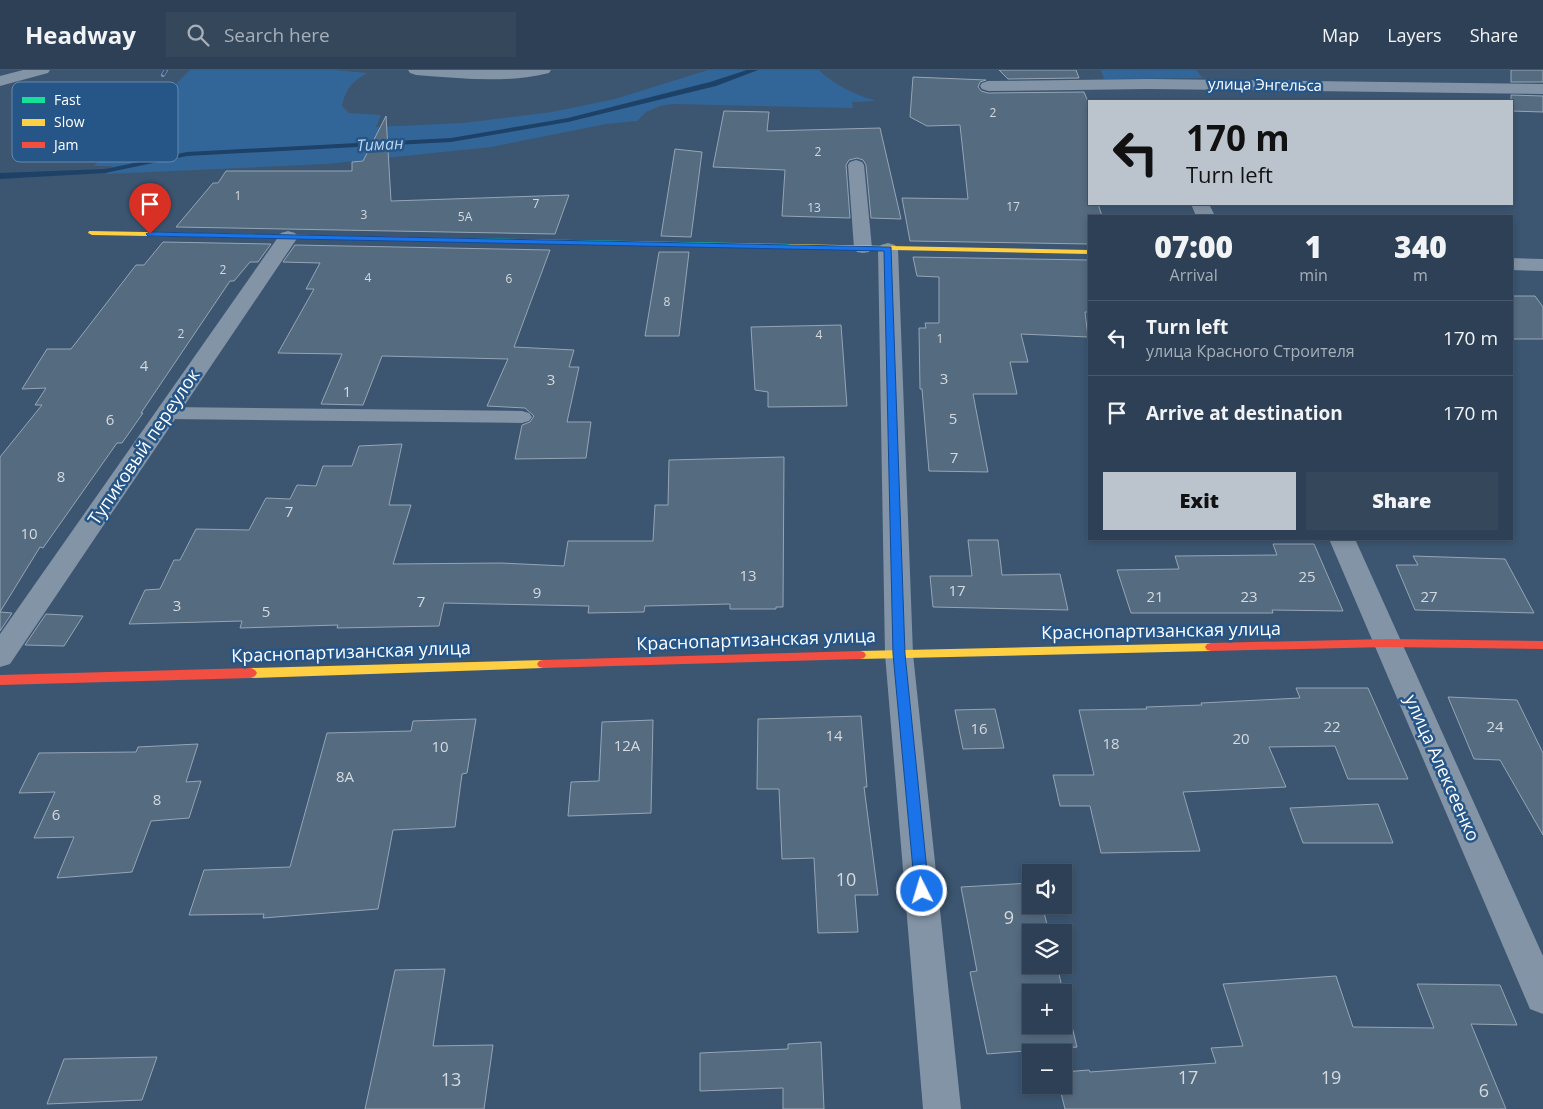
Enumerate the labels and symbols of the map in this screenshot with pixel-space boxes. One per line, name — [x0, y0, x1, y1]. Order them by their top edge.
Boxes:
street label: улица Энгельса — [1208, 73, 1322, 95]
legend — [12, 82, 178, 162]
text: Fast — [54, 90, 81, 109]
house number: 2 — [990, 104, 997, 121]
text: Slow — [54, 112, 85, 131]
water label: Тиман — [356, 132, 404, 156]
text: Jam — [52, 135, 79, 154]
house number: 2 — [815, 143, 822, 160]
pin — [129, 183, 171, 234]
house number: 1 — [235, 187, 241, 204]
house number: 7 — [533, 195, 540, 212]
house number: 17 — [1006, 198, 1020, 215]
house number: 13 — [807, 199, 821, 216]
house number: 3 — [361, 206, 368, 223]
house number: 5А — [458, 208, 473, 225]
house number: 2 — [220, 261, 227, 278]
house number: 4 — [365, 269, 372, 286]
house number: 6 — [506, 270, 513, 287]
house number: 8 — [664, 293, 671, 310]
house number: 2 — [178, 325, 185, 342]
house number: 4 — [816, 326, 823, 343]
house number: 1 — [937, 330, 943, 347]
house number: 4 — [140, 355, 149, 375]
street label: Тупиковый переулок — [82, 363, 205, 529]
house number: 3 — [940, 368, 948, 388]
house number: 3 — [547, 369, 555, 389]
house number: 1 — [343, 381, 351, 401]
house number: 5 — [949, 408, 957, 428]
house number: 6 — [106, 409, 114, 429]
house number: 7 — [950, 447, 958, 467]
house number: 8 — [57, 466, 65, 486]
house number: 7 — [285, 501, 293, 521]
house number: 10 — [20, 523, 38, 543]
house number: 13 — [739, 565, 757, 585]
house number: 25 — [1298, 566, 1316, 586]
house number: 17 — [948, 580, 966, 600]
house number: 9 — [533, 582, 541, 602]
house number: 21 — [1146, 586, 1164, 606]
house number: 23 — [1240, 586, 1258, 606]
house number: 27 — [1420, 586, 1438, 606]
house number: 7 — [417, 591, 425, 611]
house number: 3 — [173, 595, 181, 615]
house number: 5 — [262, 601, 270, 621]
street label: Краснопартизанская улица — [1041, 616, 1281, 644]
street label: Краснопартизанская улица — [636, 623, 876, 655]
street label: Краснопартизанская улица — [231, 635, 471, 667]
street label: улица Алексеенко — [1400, 690, 1486, 845]
house number: 22 — [1323, 716, 1341, 736]
house number: 24 — [1486, 716, 1504, 736]
house number: 16 — [970, 718, 988, 738]
house number: 14 — [825, 725, 843, 745]
house number: 20 — [1232, 728, 1250, 748]
house number: 18 — [1102, 733, 1120, 753]
house number: 12А — [614, 735, 641, 755]
house number: 10 — [431, 736, 449, 756]
house number: 8А — [336, 766, 355, 786]
house number: 8 — [153, 789, 161, 809]
house number: 6 — [52, 804, 60, 824]
position arrow — [895, 864, 947, 916]
house number: 10 — [836, 867, 856, 891]
house number: 9 — [1004, 905, 1014, 929]
house number: 17 — [1178, 1065, 1198, 1089]
house number: 19 — [1321, 1065, 1341, 1089]
house number: 13 — [441, 1067, 461, 1091]
house number: 6 — [1479, 1078, 1489, 1102]

